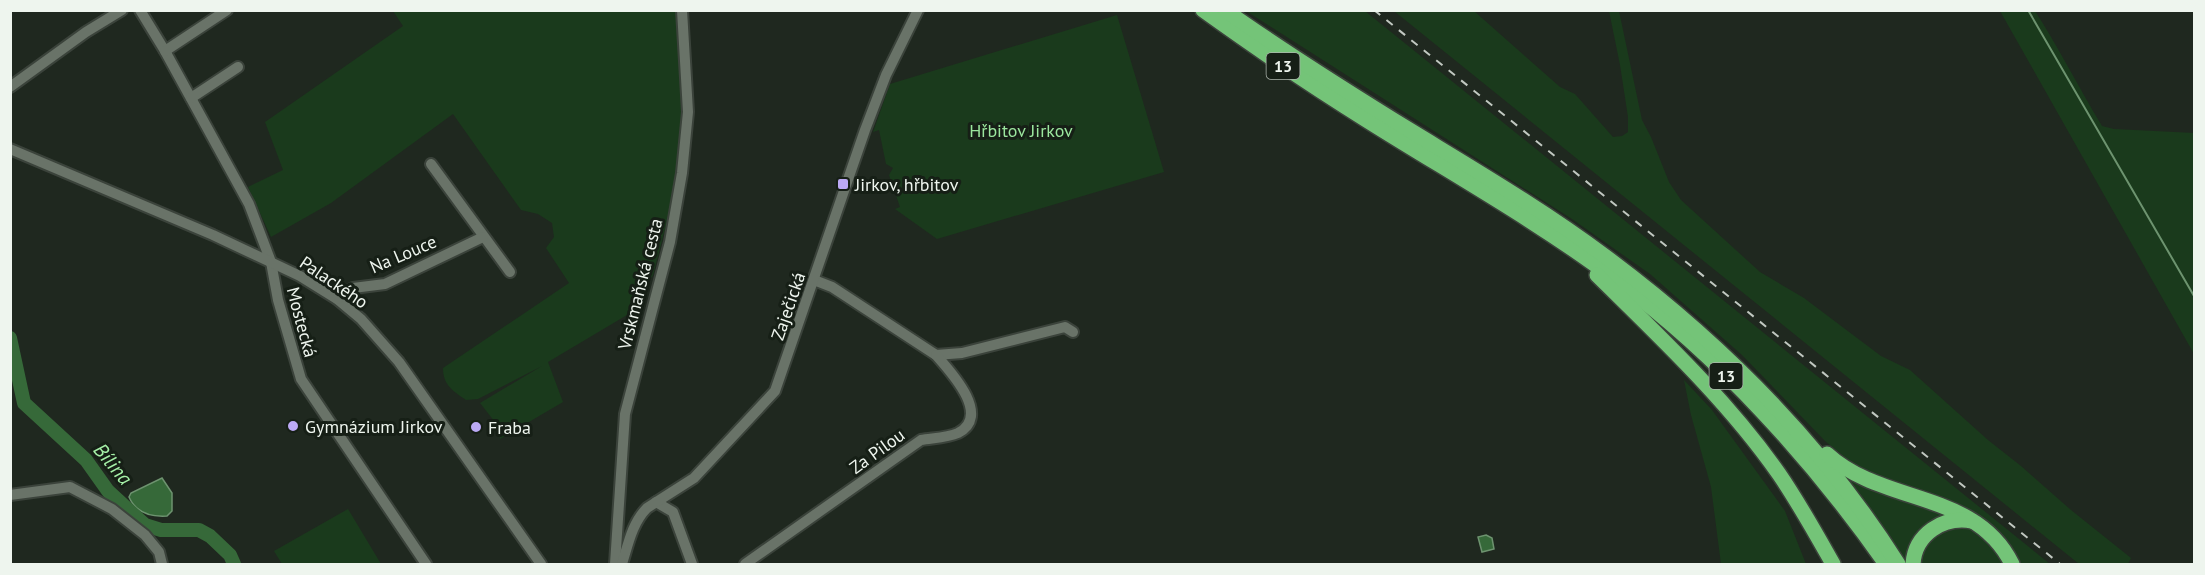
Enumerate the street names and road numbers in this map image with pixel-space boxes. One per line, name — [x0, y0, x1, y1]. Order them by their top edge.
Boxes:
road number: 13 — [1266, 53, 1300, 79]
street label: Vrskmaňská cesta — [612, 216, 667, 353]
street label: Na Louce — [366, 230, 440, 278]
street label: Palackého — [295, 251, 373, 313]
street label: Zaječická — [766, 269, 810, 343]
street label: Mostecká — [282, 284, 322, 360]
road number: 13 — [1710, 363, 1742, 389]
street label: Za Pilou — [845, 423, 909, 479]

